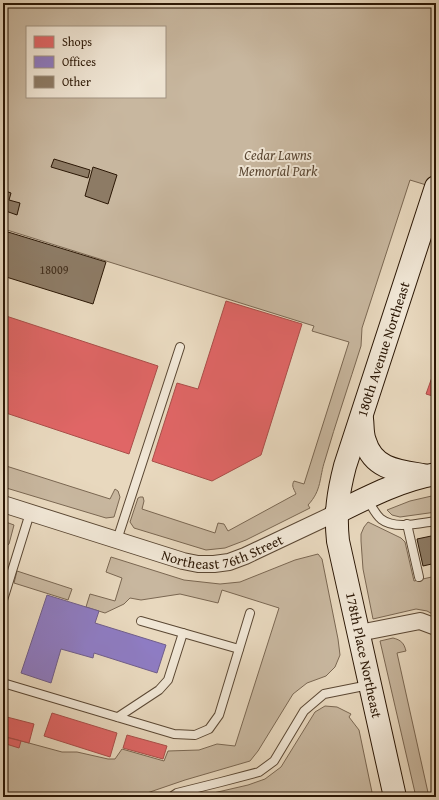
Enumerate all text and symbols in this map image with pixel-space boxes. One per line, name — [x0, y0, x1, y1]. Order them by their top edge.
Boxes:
legend — [26, 26, 166, 98]
text: Shops — [62, 33, 92, 50]
text: Offices — [62, 53, 96, 70]
text: Other — [62, 73, 91, 90]
park label: Cedar Lawns Memorial Park — [239, 145, 318, 181]
house number: 18009 — [40, 261, 69, 278]
street label: 180th Avenue Northeast — [352, 279, 415, 419]
street label: Northeast 76th Street — [159, 529, 286, 574]
street label: 178th Place Northeast — [341, 590, 387, 720]

